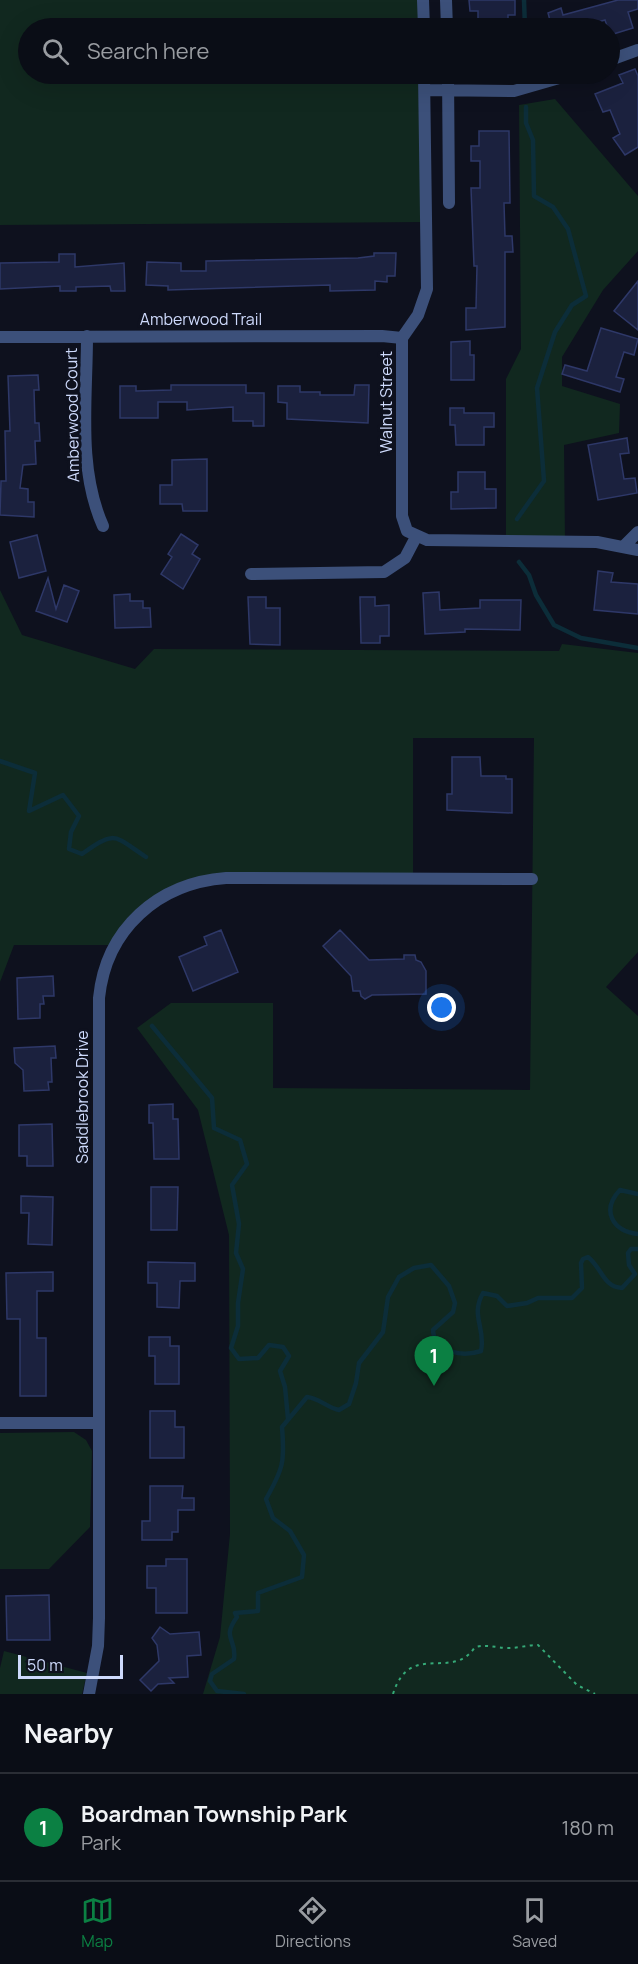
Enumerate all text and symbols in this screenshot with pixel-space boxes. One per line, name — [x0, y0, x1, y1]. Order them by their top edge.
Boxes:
search box — [18, 18, 620, 84]
icon: search — [39, 35, 72, 68]
text: Search here — [87, 36, 209, 66]
street label: Amberwood Trail — [140, 308, 262, 330]
street label: Amberwood Court — [60, 348, 84, 482]
street label: Walnut Street — [375, 351, 397, 453]
your location — [427, 993, 456, 1022]
street label: Saddlebrook Drive — [71, 1030, 93, 1164]
pin: 1 — [414, 1336, 454, 1386]
scale bar — [18, 1652, 123, 1680]
text: 50 m — [27, 1654, 63, 1676]
text: Nearby — [24, 1715, 113, 1751]
text: Boardman Township Park — [81, 1799, 347, 1829]
text: 1 — [39, 1814, 48, 1841]
text: 180 m — [561, 1814, 614, 1841]
text: Park — [81, 1829, 121, 1856]
tab: Map — [81, 1894, 114, 1952]
tab: Directions — [275, 1894, 351, 1952]
tab: Saved — [512, 1894, 557, 1952]

